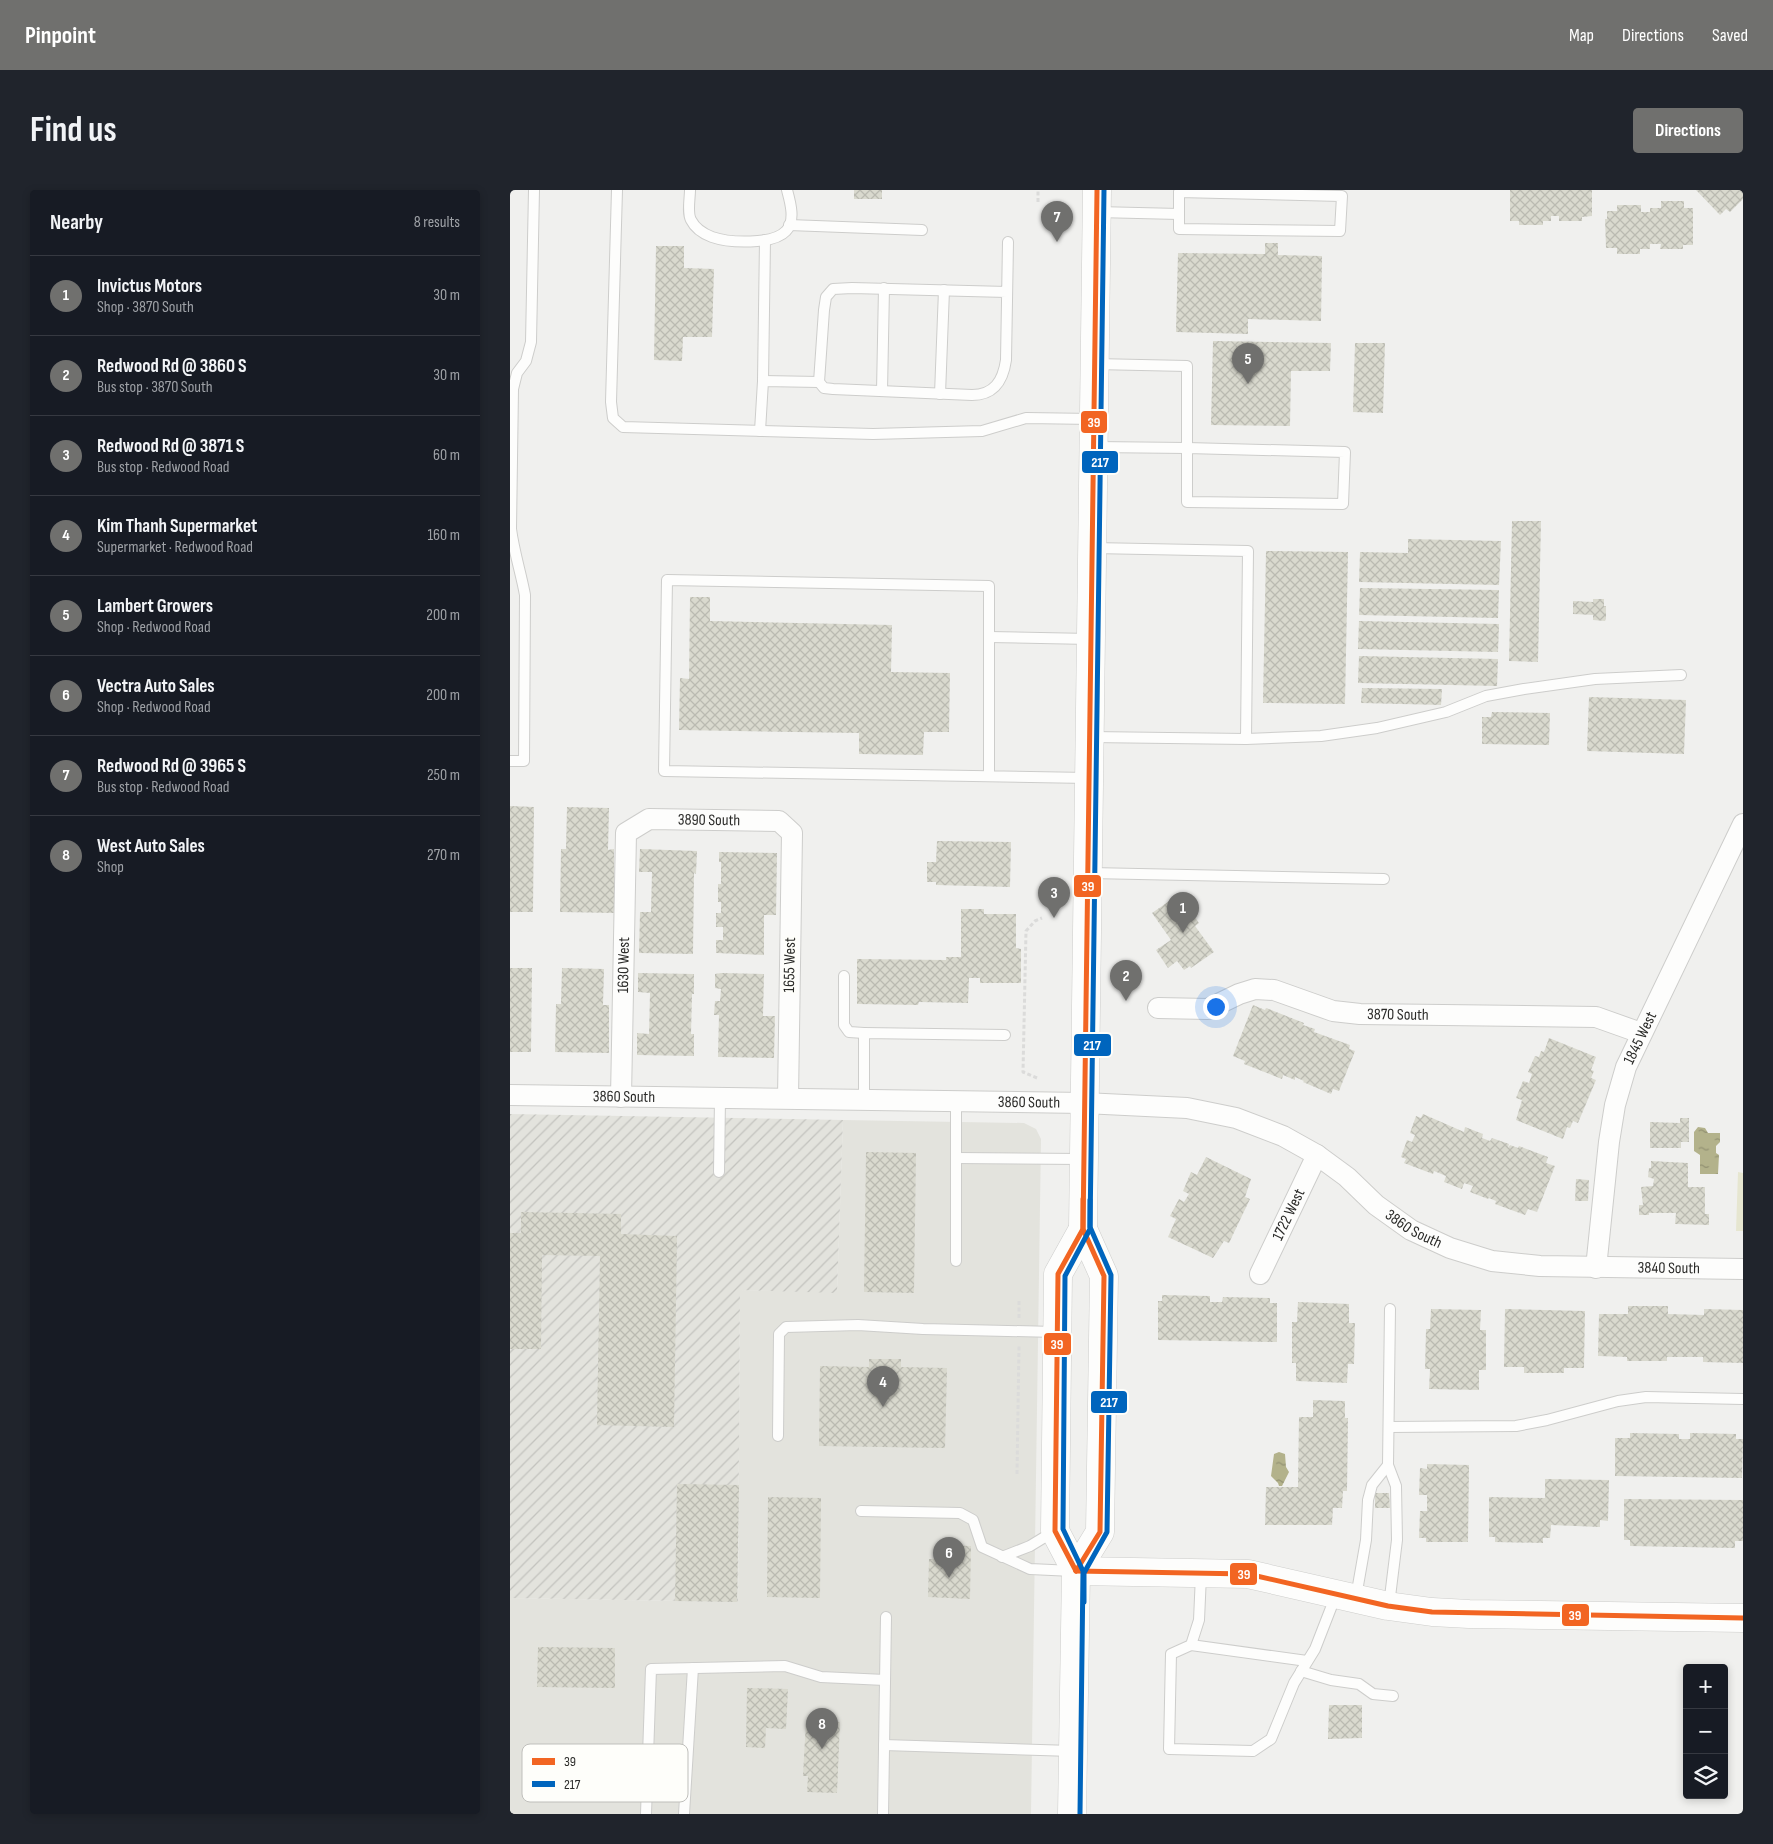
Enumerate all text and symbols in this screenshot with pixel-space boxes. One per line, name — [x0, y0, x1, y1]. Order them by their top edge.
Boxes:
text: Pinpoint — [25, 21, 96, 50]
text: Map — [1569, 25, 1594, 46]
text: Directions — [1622, 25, 1684, 46]
text: Saved — [1712, 25, 1748, 46]
button: Directions — [1633, 108, 1743, 153]
text: Find us — [30, 109, 117, 152]
pin: 7 — [1041, 201, 1073, 242]
text: Nearby — [50, 210, 103, 235]
text: 8 results — [414, 213, 460, 232]
text: Invictus Motors — [97, 275, 202, 298]
text: 1 — [63, 286, 69, 305]
text: 30 m — [433, 286, 460, 305]
text: Shop · 3870 South — [97, 298, 194, 317]
pin: 5 — [1232, 343, 1264, 384]
text: Redwood Rd @ 3860 S — [97, 355, 247, 378]
text: 2 — [62, 366, 70, 385]
text: 30 m — [433, 366, 460, 385]
text: Bus stop · 3870 South — [97, 378, 213, 397]
line badge: 39 — [1080, 410, 1108, 434]
text: 39 — [1088, 414, 1101, 431]
text: Redwood Rd @ 3871 S — [97, 435, 244, 458]
text: 3 — [62, 446, 70, 465]
text: 60 m — [433, 446, 460, 465]
line badge: 217 — [1081, 450, 1119, 474]
text: 217 — [1091, 454, 1110, 471]
text: Bus stop · Redwood Road — [97, 458, 230, 477]
text: Kim Thanh Supermarket — [97, 515, 257, 538]
text: 4 — [62, 526, 70, 545]
text: 160 m — [427, 526, 460, 545]
text: Supermarket · Redwood Road — [97, 538, 253, 557]
text: Lambert Growers — [97, 595, 213, 618]
text: 5 — [62, 606, 70, 625]
text: 200 m — [426, 606, 460, 625]
text: Shop · Redwood Road — [97, 618, 211, 637]
text: Vectra Auto Sales — [97, 675, 215, 698]
text: 6 — [62, 686, 70, 705]
text: 200 m — [426, 686, 460, 705]
text: Shop · Redwood Road — [97, 698, 211, 717]
text: Redwood Rd @ 3965 S — [97, 755, 246, 778]
text: 7 — [63, 766, 69, 785]
text: 250 m — [427, 766, 460, 785]
text: Bus stop · Redwood Road — [97, 778, 230, 797]
street label: 3890 South — [678, 810, 740, 830]
text: West Auto Sales — [97, 835, 205, 858]
text: 8 — [62, 846, 70, 865]
text: 270 m — [427, 846, 460, 865]
text: Shop — [97, 858, 124, 877]
line badge: 39 — [1073, 874, 1102, 898]
pin: 3 — [1038, 877, 1070, 918]
text: 39 — [1082, 878, 1095, 895]
pin: 1 — [1167, 892, 1199, 933]
street label: 1630 West — [613, 937, 634, 993]
street label: 1655 West — [780, 937, 800, 993]
pin: 2 — [1110, 960, 1142, 1001]
your location — [1203, 994, 1229, 1020]
street label: 3870 South — [1367, 1005, 1429, 1024]
street label: 1845 West — [1619, 1009, 1661, 1067]
line badge: 217 — [1073, 1033, 1112, 1057]
text: 217 — [1083, 1037, 1102, 1054]
street label: 3860 South — [593, 1087, 655, 1107]
street label: 3860 South — [998, 1092, 1060, 1112]
street label: 1722 West — [1268, 1185, 1309, 1243]
street label: 3860 South — [1382, 1205, 1445, 1253]
street label: 3840 South — [1637, 1258, 1700, 1278]
line badge: 39 — [1043, 1332, 1072, 1356]
text: 39 — [1051, 1336, 1064, 1353]
pin: 4 — [867, 1366, 899, 1407]
line badge: 217 — [1090, 1390, 1128, 1414]
text: 217 — [1100, 1394, 1119, 1411]
pin: 6 — [933, 1537, 965, 1578]
line badge: 39 — [1229, 1562, 1258, 1586]
text: 39 — [1238, 1566, 1251, 1583]
line badge: 39 — [1561, 1603, 1590, 1627]
text: 39 — [1569, 1607, 1582, 1624]
map controls — [1683, 1664, 1728, 1799]
button: + — [1683, 1664, 1728, 1709]
pin: 8 — [806, 1708, 838, 1749]
button: − — [1683, 1709, 1728, 1754]
legend — [522, 1744, 688, 1802]
text: 39 — [564, 1753, 576, 1770]
button: layers — [1683, 1754, 1728, 1799]
text: 217 — [564, 1776, 581, 1793]

